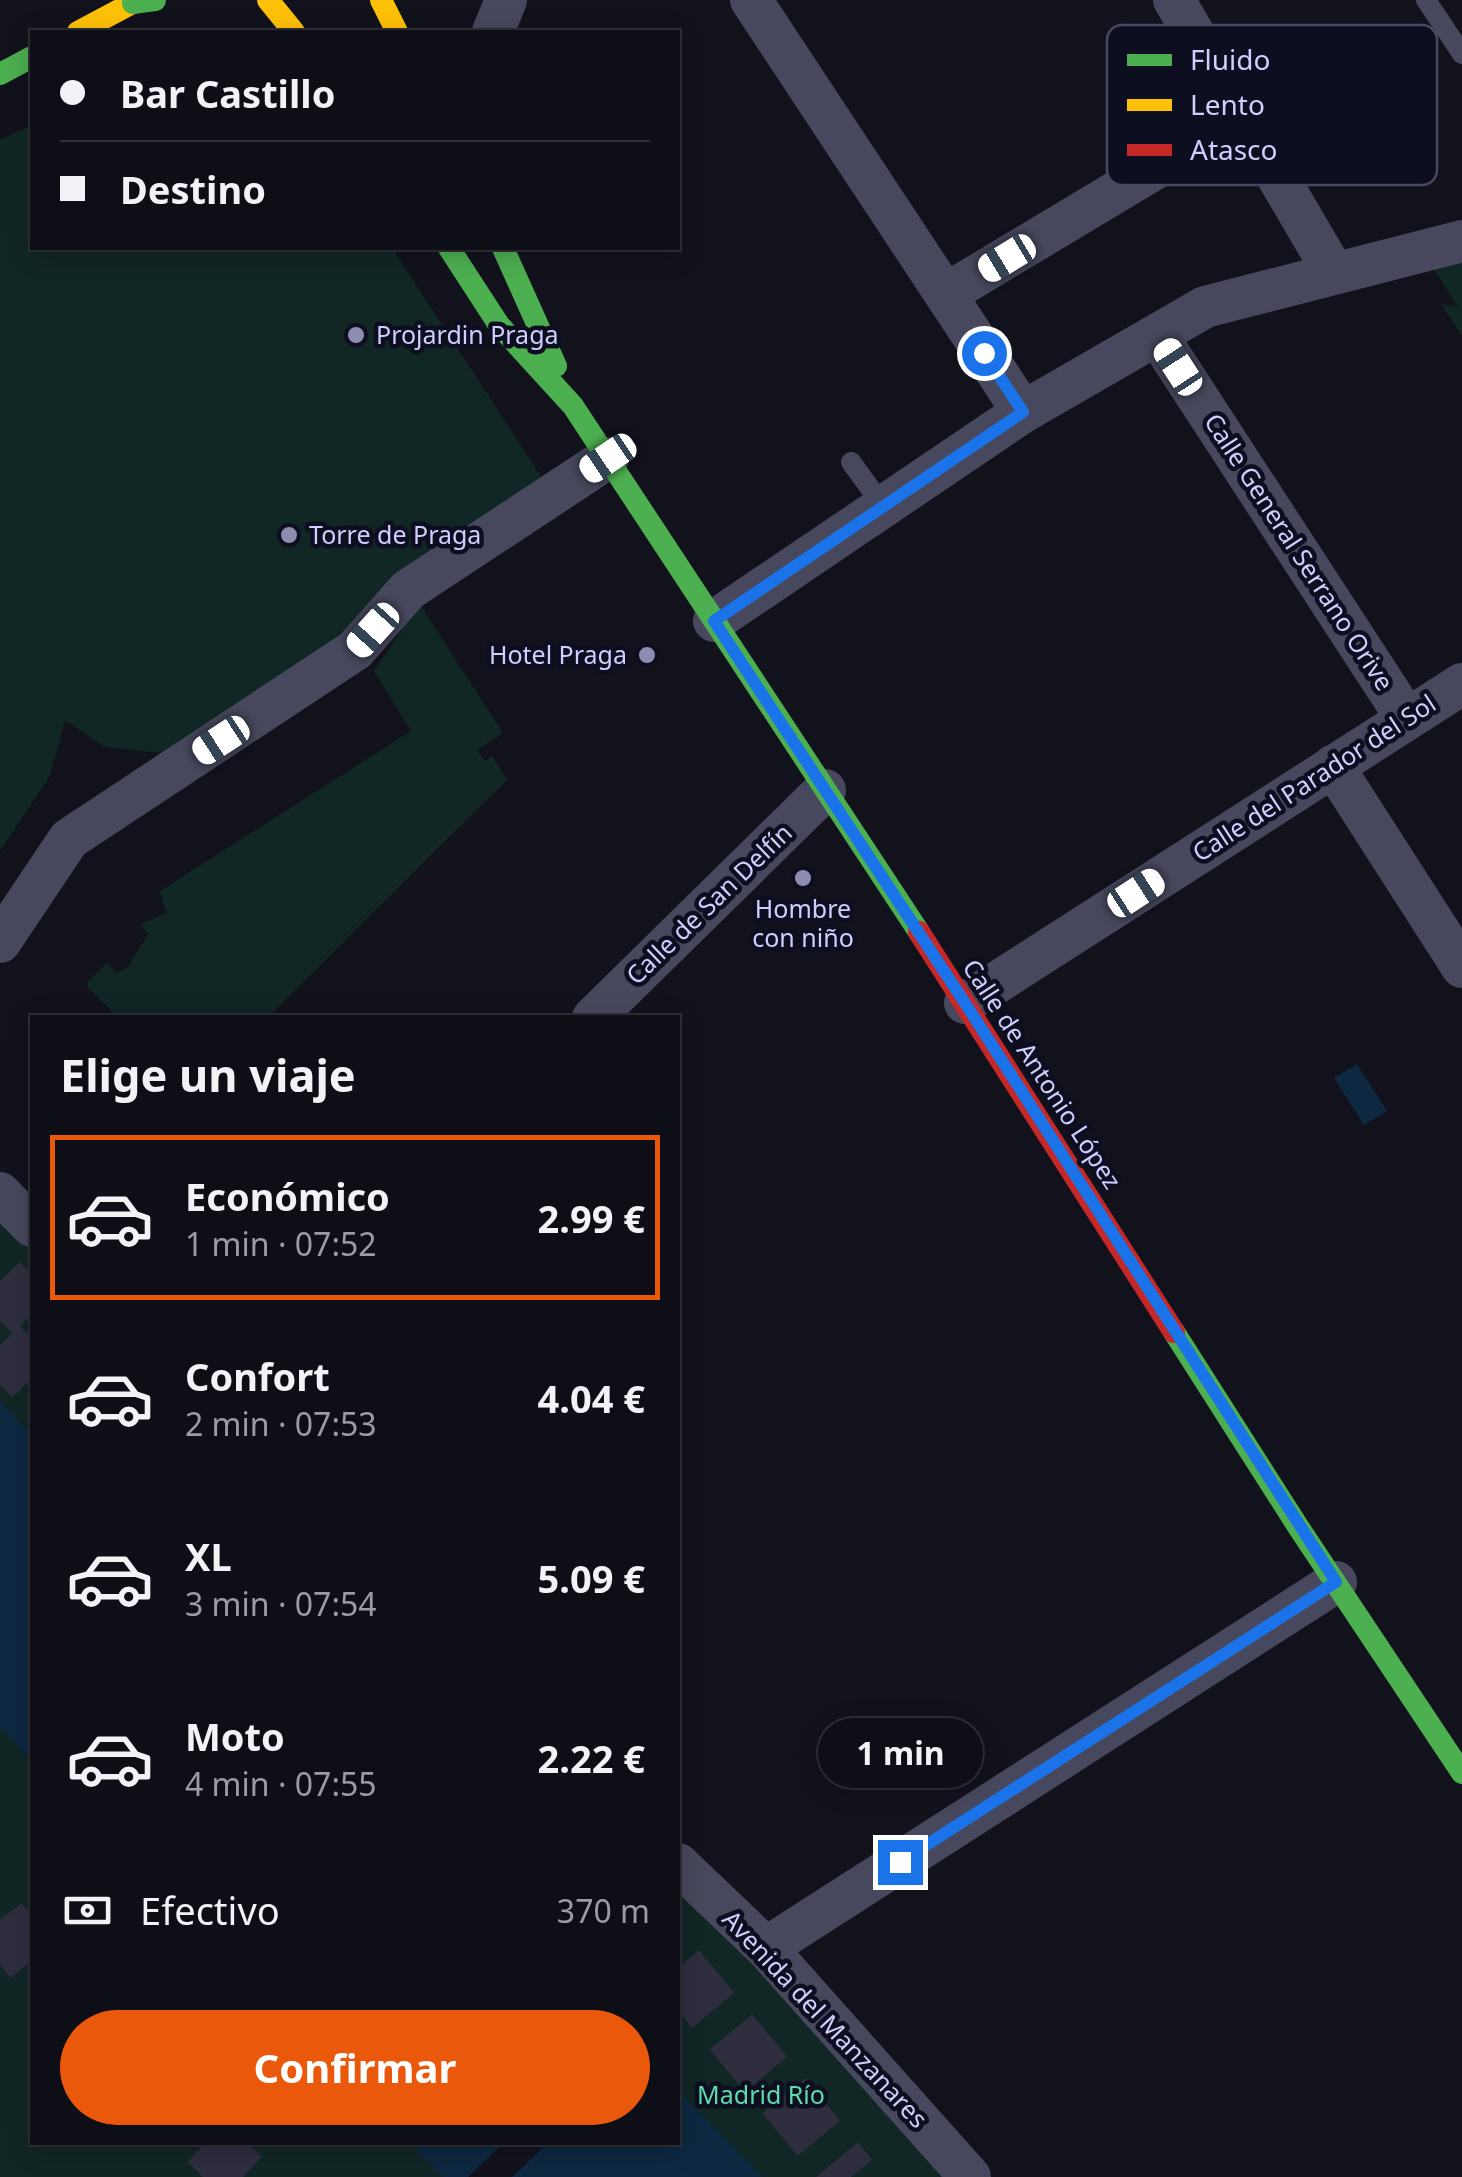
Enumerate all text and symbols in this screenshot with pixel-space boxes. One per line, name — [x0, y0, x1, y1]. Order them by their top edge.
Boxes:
legend — [1107, 25, 1437, 185]
text: Fluido — [1190, 40, 1270, 78]
text: Bar Castillo — [120, 67, 335, 119]
text: Lento — [1190, 85, 1265, 123]
text: Atasco — [1190, 130, 1278, 168]
text: Destino — [120, 163, 266, 215]
car — [974, 230, 1040, 286]
place label: Projardin Praga — [376, 317, 559, 351]
marker: Projardin Praga — [345, 324, 367, 346]
route start — [962, 331, 1007, 376]
car — [1149, 334, 1207, 400]
street label: Calle General Serrano Orive — [1197, 406, 1402, 697]
car — [575, 429, 641, 487]
place label: Torre de Praga — [309, 517, 481, 551]
marker: Torre de Praga — [278, 524, 300, 546]
car — [342, 598, 404, 662]
place label: Hotel Praga — [489, 637, 627, 671]
marker: Hotel Praga — [636, 644, 658, 666]
street label: Calle del Parador del Sol — [1185, 686, 1442, 869]
car — [188, 711, 254, 769]
street label: Calle de San Delfín — [618, 815, 799, 991]
car — [1103, 864, 1169, 922]
marker: Hombre con niño — [792, 867, 814, 889]
place label: Hombre con niño — [752, 891, 854, 954]
street label: Calle de Antonio López — [956, 952, 1130, 1195]
text: Elige un viaje — [60, 1044, 356, 1105]
text: Económico — [185, 1170, 390, 1222]
icon: car — [65, 1173, 155, 1263]
text: 2.99 € — [537, 1192, 645, 1244]
text: 1 min · 07:52 — [185, 1222, 377, 1265]
text: Confort — [185, 1350, 330, 1402]
icon: car — [65, 1353, 155, 1443]
text: 4.04 € — [537, 1372, 645, 1424]
text: 2 min · 07:53 — [185, 1402, 377, 1445]
text: XL — [185, 1530, 232, 1582]
icon: car — [65, 1533, 155, 1623]
text: 5.09 € — [537, 1552, 645, 1604]
text: 3 min · 07:54 — [185, 1582, 377, 1625]
text: Moto — [185, 1710, 285, 1762]
icon: car — [65, 1713, 155, 1803]
callout: 1 min — [818, 1717, 982, 1787]
text: 1 min — [856, 1731, 945, 1774]
text: 2.22 € — [537, 1732, 645, 1784]
text: 4 min · 07:55 — [185, 1762, 377, 1805]
route end — [878, 1840, 923, 1885]
icon: cash — [60, 1883, 115, 1938]
text: Efectivo — [140, 1884, 280, 1936]
text: 370 m — [557, 1889, 650, 1932]
street label: Avenida del Manzanares — [716, 1902, 936, 2135]
button: Confirmar — [60, 2010, 650, 2125]
park label: Madrid Río — [697, 2077, 825, 2111]

